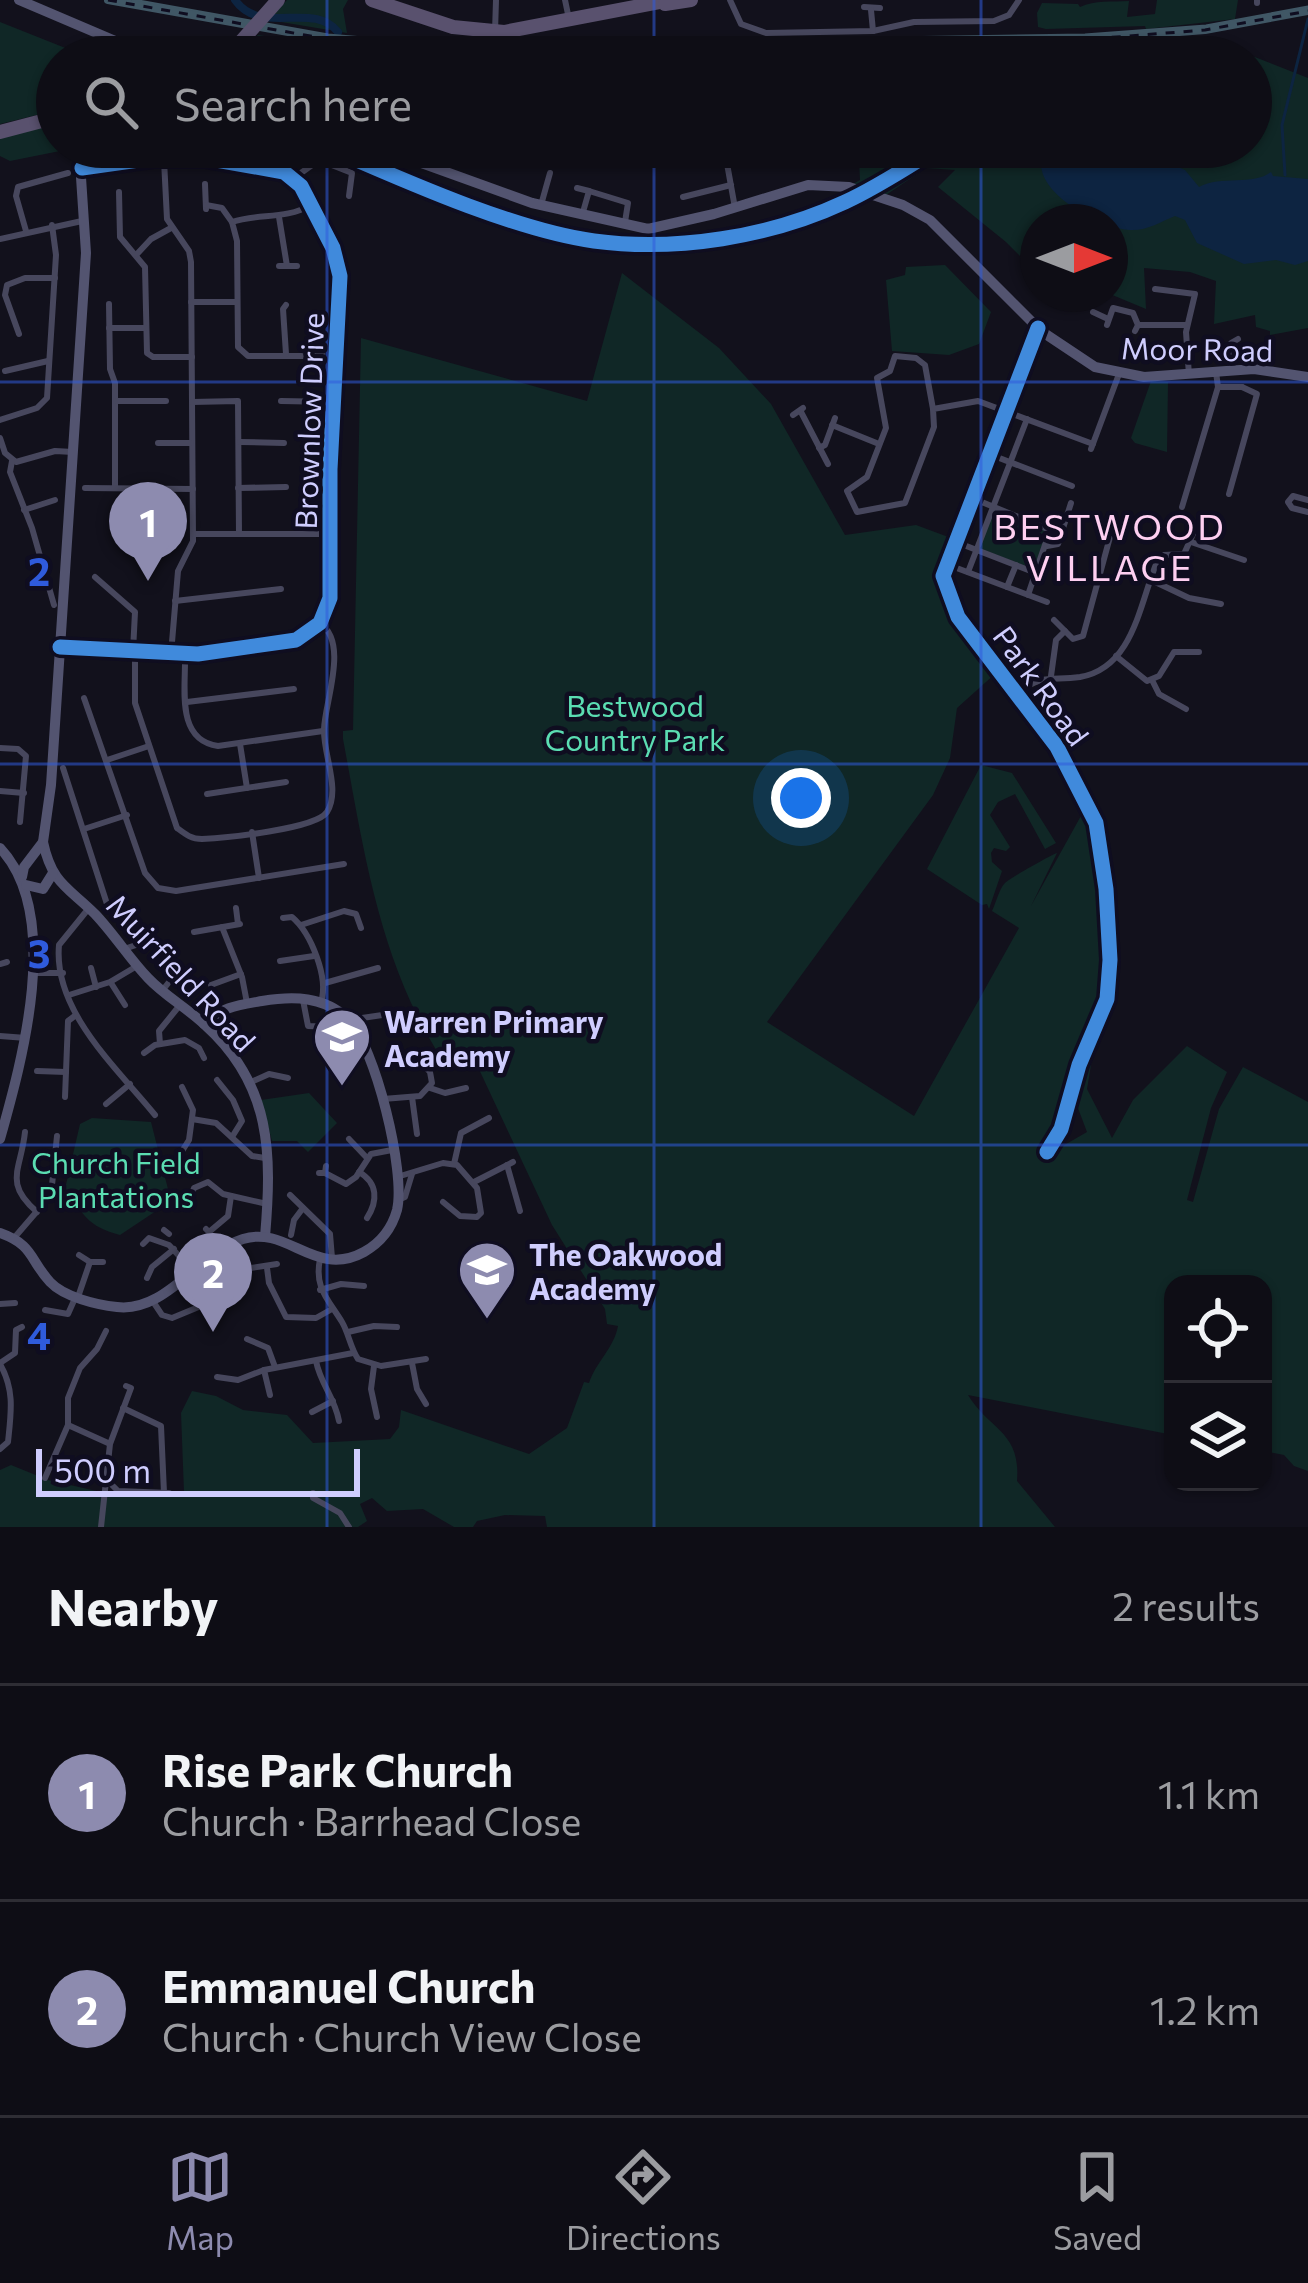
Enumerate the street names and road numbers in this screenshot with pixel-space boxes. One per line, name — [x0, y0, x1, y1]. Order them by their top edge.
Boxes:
street label: Brownlow Drive — [286, 312, 330, 530]
street label: Moor Road — [1121, 328, 1273, 368]
street label: Park Road — [986, 618, 1098, 752]
street label: Muirfield Road — [100, 886, 264, 1058]

